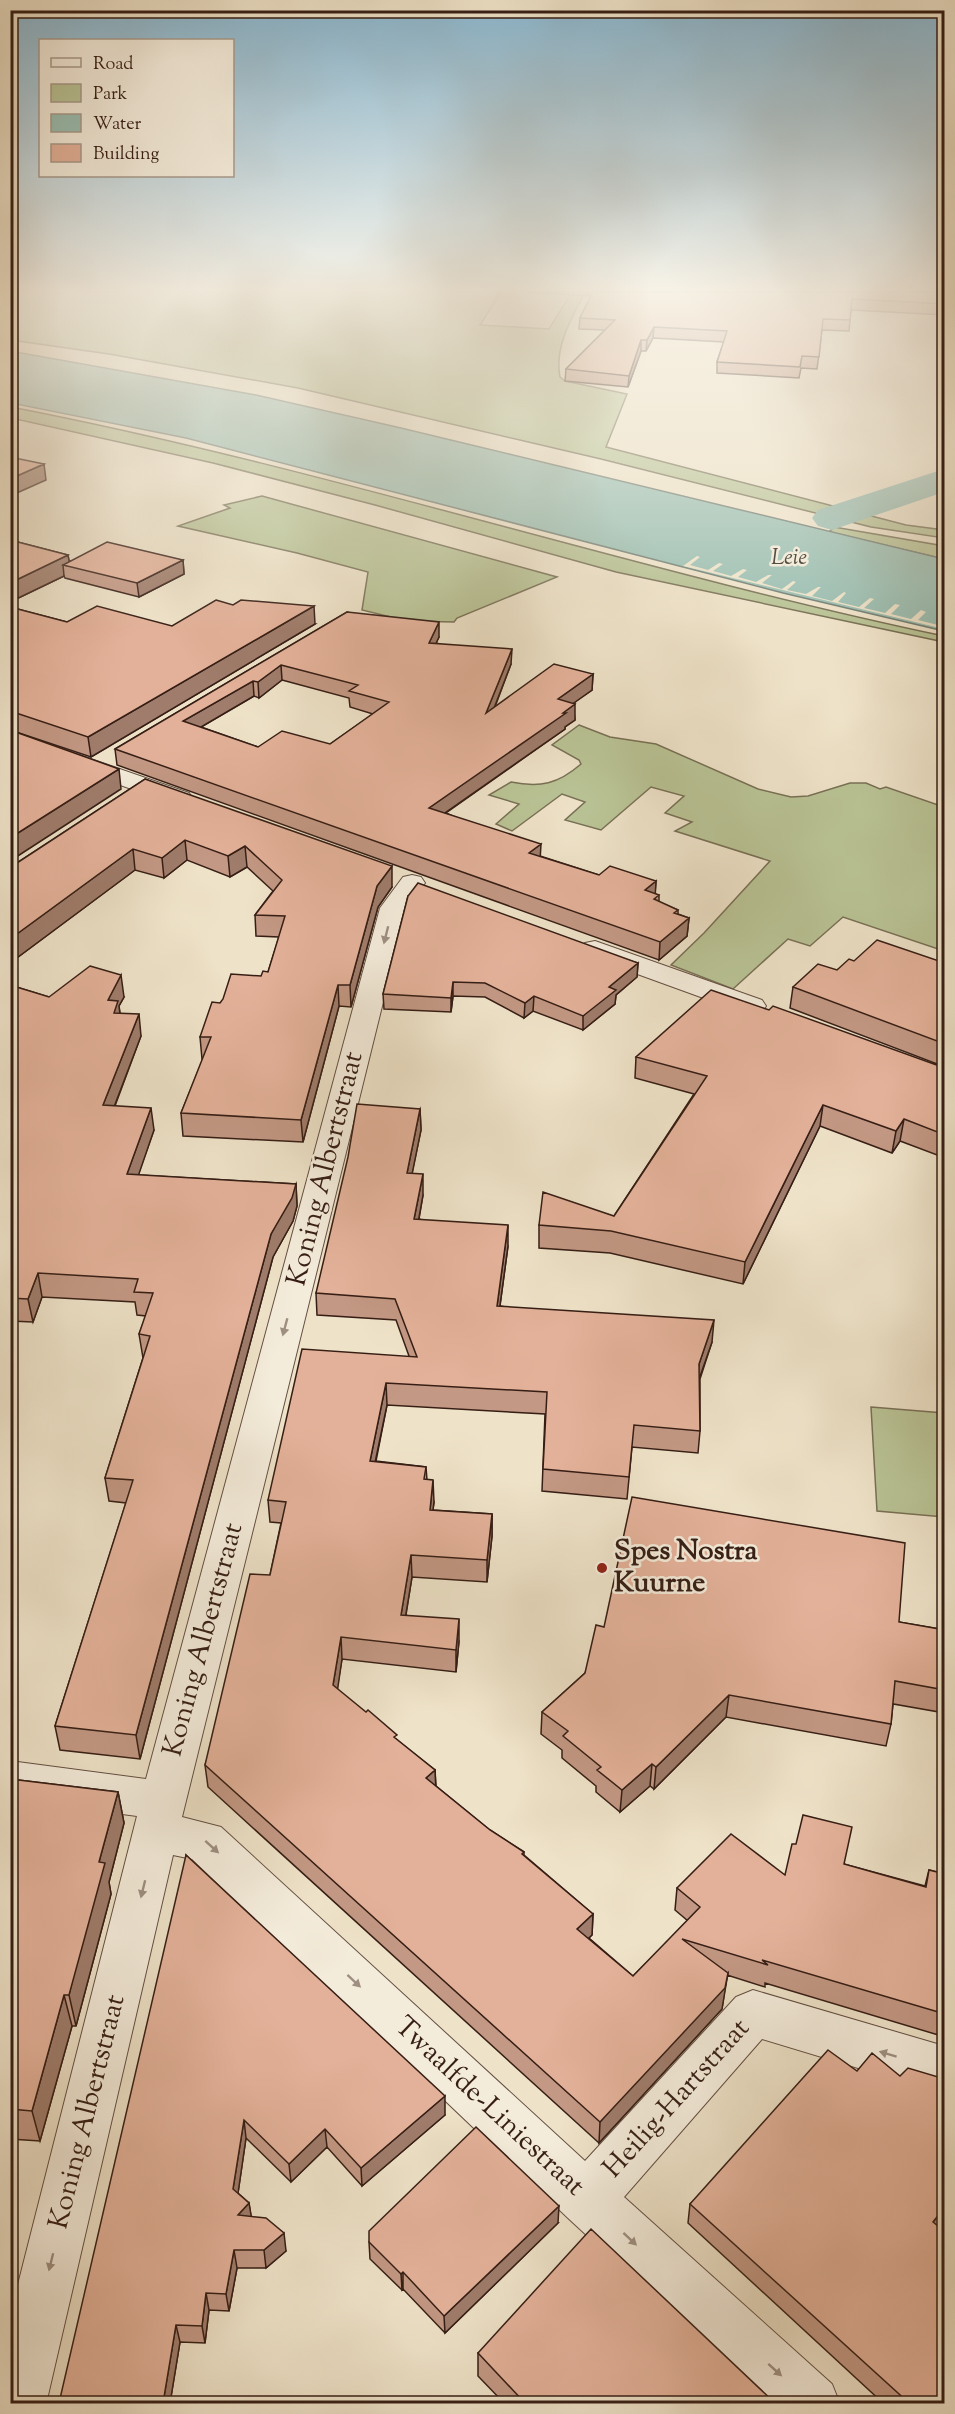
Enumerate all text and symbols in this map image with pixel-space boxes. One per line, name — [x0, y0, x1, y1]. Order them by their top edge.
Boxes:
legend — [39, 39, 234, 177]
text: Road — [93, 52, 133, 78]
text: Park — [93, 82, 128, 108]
text: Water — [93, 112, 142, 138]
text: Building — [93, 142, 159, 168]
water label: Leie — [771, 543, 807, 575]
one-way arrow — [381, 926, 391, 944]
street label: Koning Albertstraat — [278, 1047, 375, 1290]
one-way arrow — [280, 1318, 289, 1336]
street label: Koning Albertstraat — [154, 1518, 255, 1761]
place label: Spes Nostra Kuurne — [614, 1532, 758, 1604]
marker: Spes Nostra Kuurne — [595, 1561, 609, 1575]
one-way arrow — [204, 1841, 220, 1854]
one-way arrow — [137, 1880, 147, 1898]
one-way arrow — [347, 1973, 361, 1987]
street label: Koning Albertstraat — [40, 1990, 137, 2233]
street label: Twaalfde-Liniestraat — [385, 2008, 593, 2206]
street label: Heilig-Hartstraat — [594, 2010, 760, 2188]
one-way arrow — [879, 2049, 897, 2058]
one-way arrow — [623, 2231, 637, 2245]
one-way arrow — [46, 2253, 56, 2271]
one-way arrow — [767, 2363, 782, 2377]

